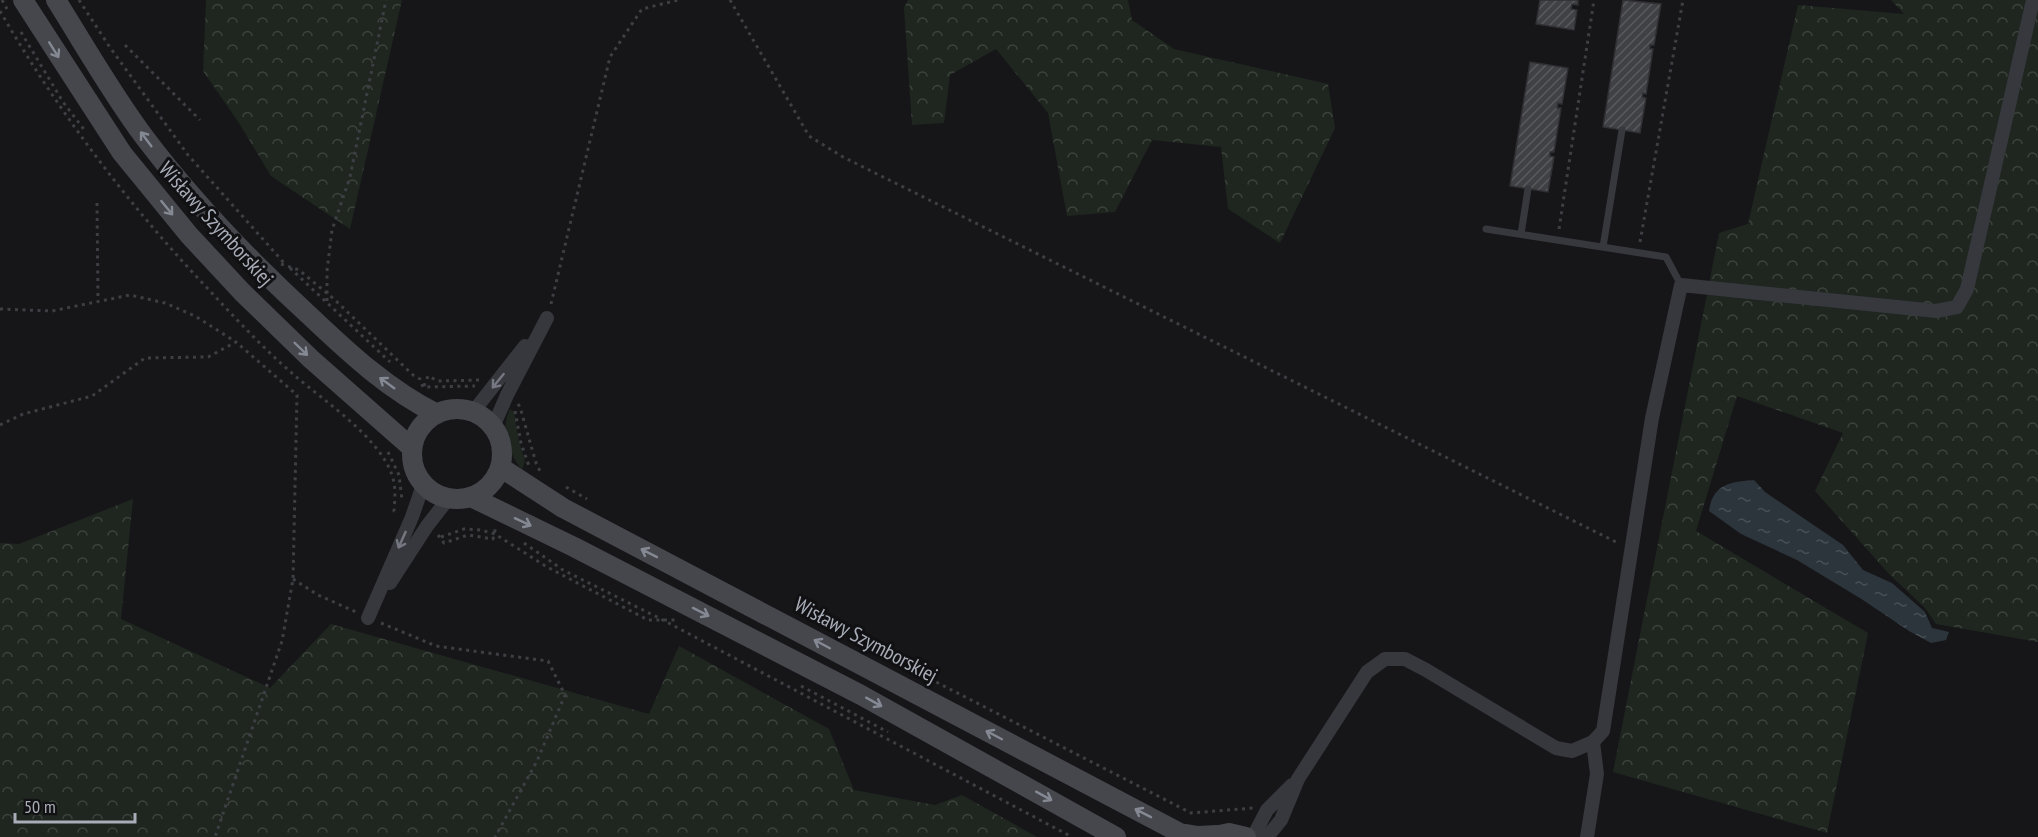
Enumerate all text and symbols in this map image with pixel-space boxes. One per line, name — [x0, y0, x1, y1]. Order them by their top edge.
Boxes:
one-way arrow — [48, 41, 61, 58]
one-way arrow — [140, 131, 152, 147]
street label: Wisławy Szymborskiej — [153, 156, 279, 292]
one-way arrow — [160, 200, 174, 215]
one-way arrow — [294, 342, 309, 357]
one-way arrow — [491, 372, 504, 388]
one-way arrow — [380, 377, 396, 389]
one-way arrow — [513, 517, 531, 529]
one-way arrow — [396, 530, 407, 548]
one-way arrow — [641, 547, 658, 559]
street label: Wisławy Szymborskiej — [790, 590, 942, 689]
one-way arrow — [691, 607, 709, 618]
one-way arrow — [813, 637, 831, 649]
one-way arrow — [864, 697, 882, 708]
one-way arrow — [986, 729, 1003, 741]
scale bar — [15, 786, 135, 824]
one-way arrow — [1035, 791, 1052, 803]
text: 50 m — [24, 795, 56, 818]
one-way arrow — [1134, 807, 1152, 819]

